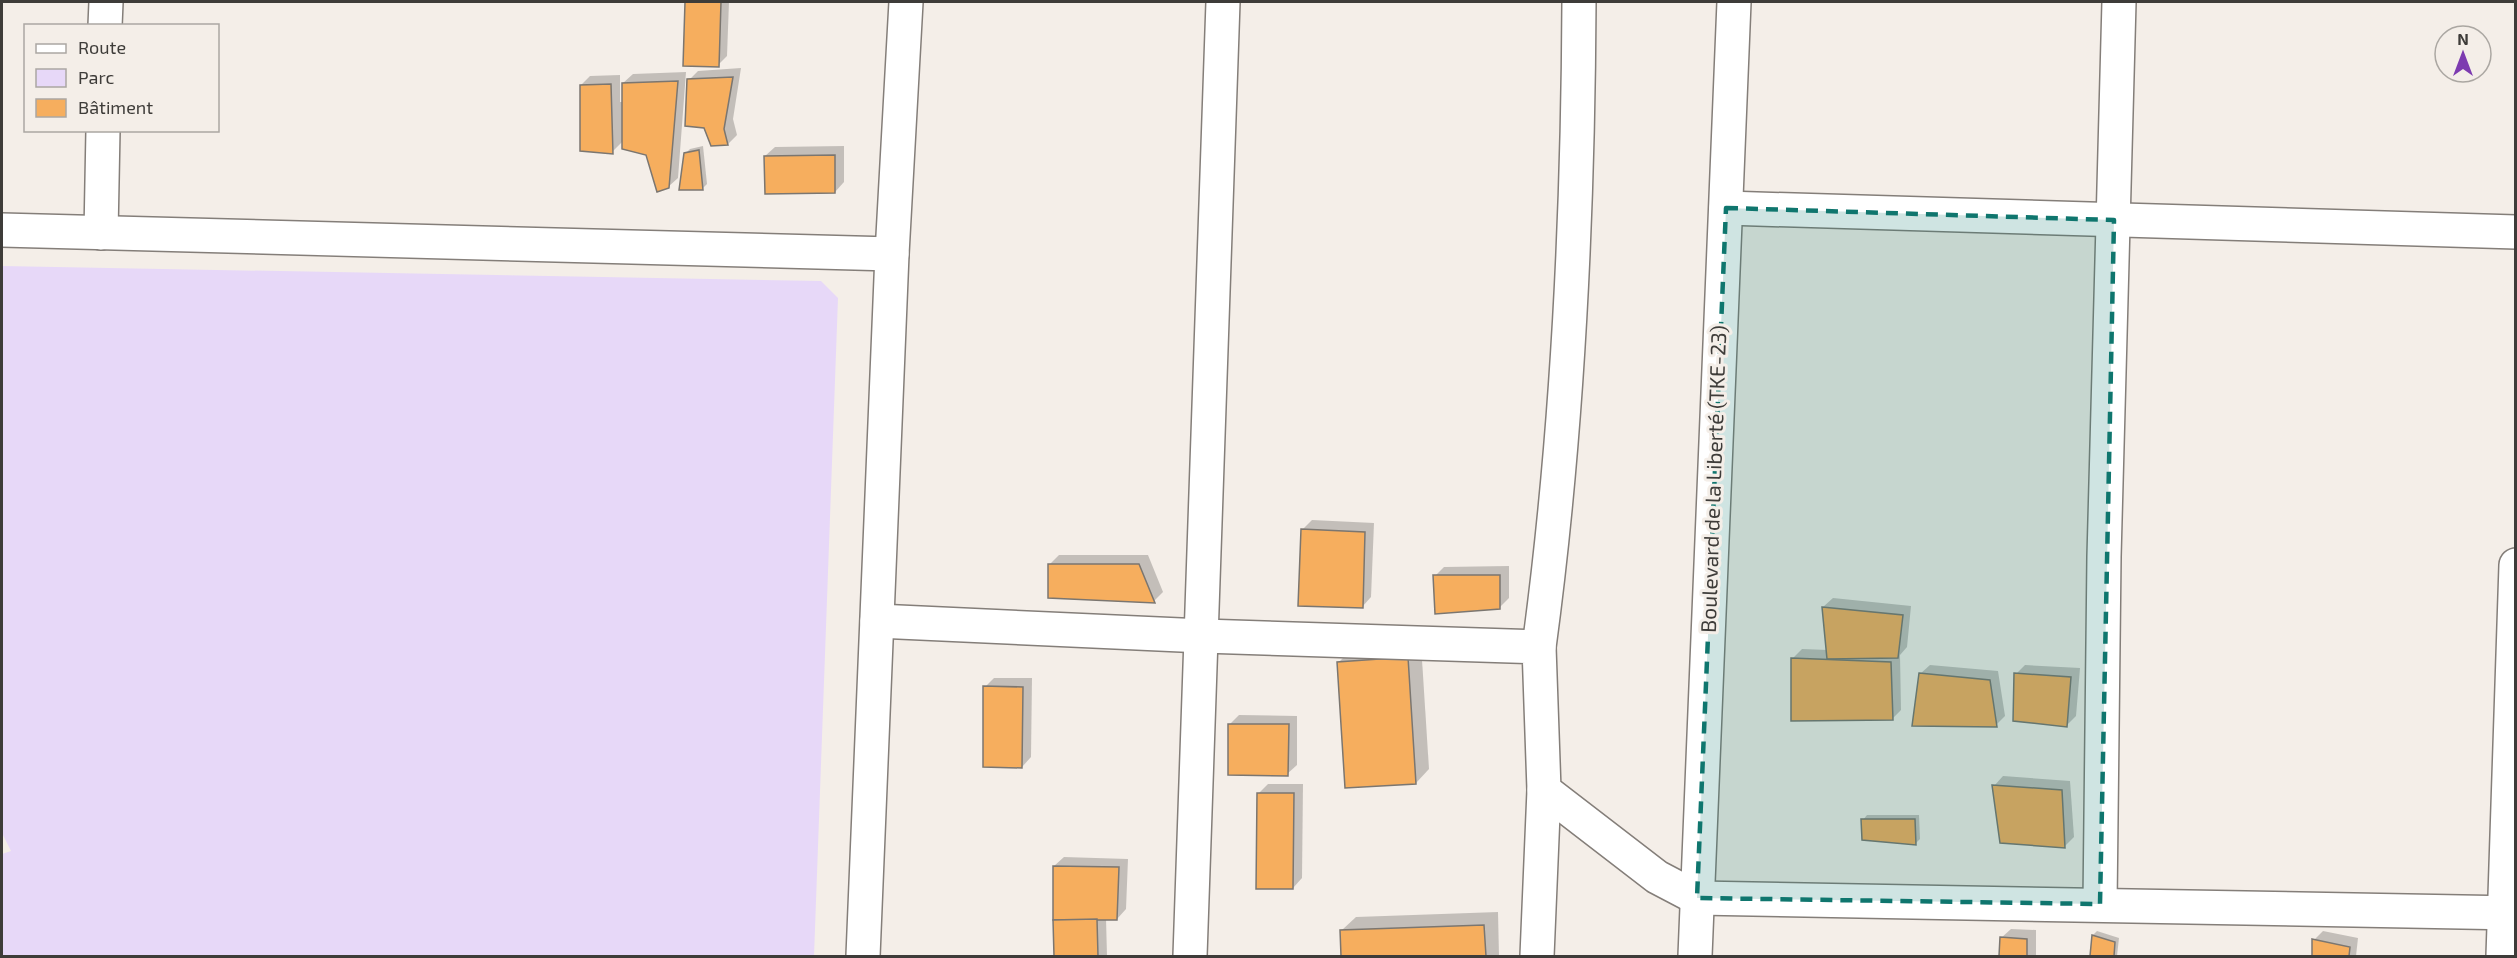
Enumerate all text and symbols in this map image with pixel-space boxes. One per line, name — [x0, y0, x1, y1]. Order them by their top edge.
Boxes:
legend — [24, 24, 219, 132]
north arrow — [2433, 24, 2493, 84]
text: N — [2457, 29, 2469, 48]
text: Route — [78, 36, 126, 58]
text: Parc — [78, 66, 114, 88]
text: Bâtiment — [78, 96, 153, 118]
street label: Boulevard de la Liberté (TKE-23) — [1695, 325, 1730, 633]

